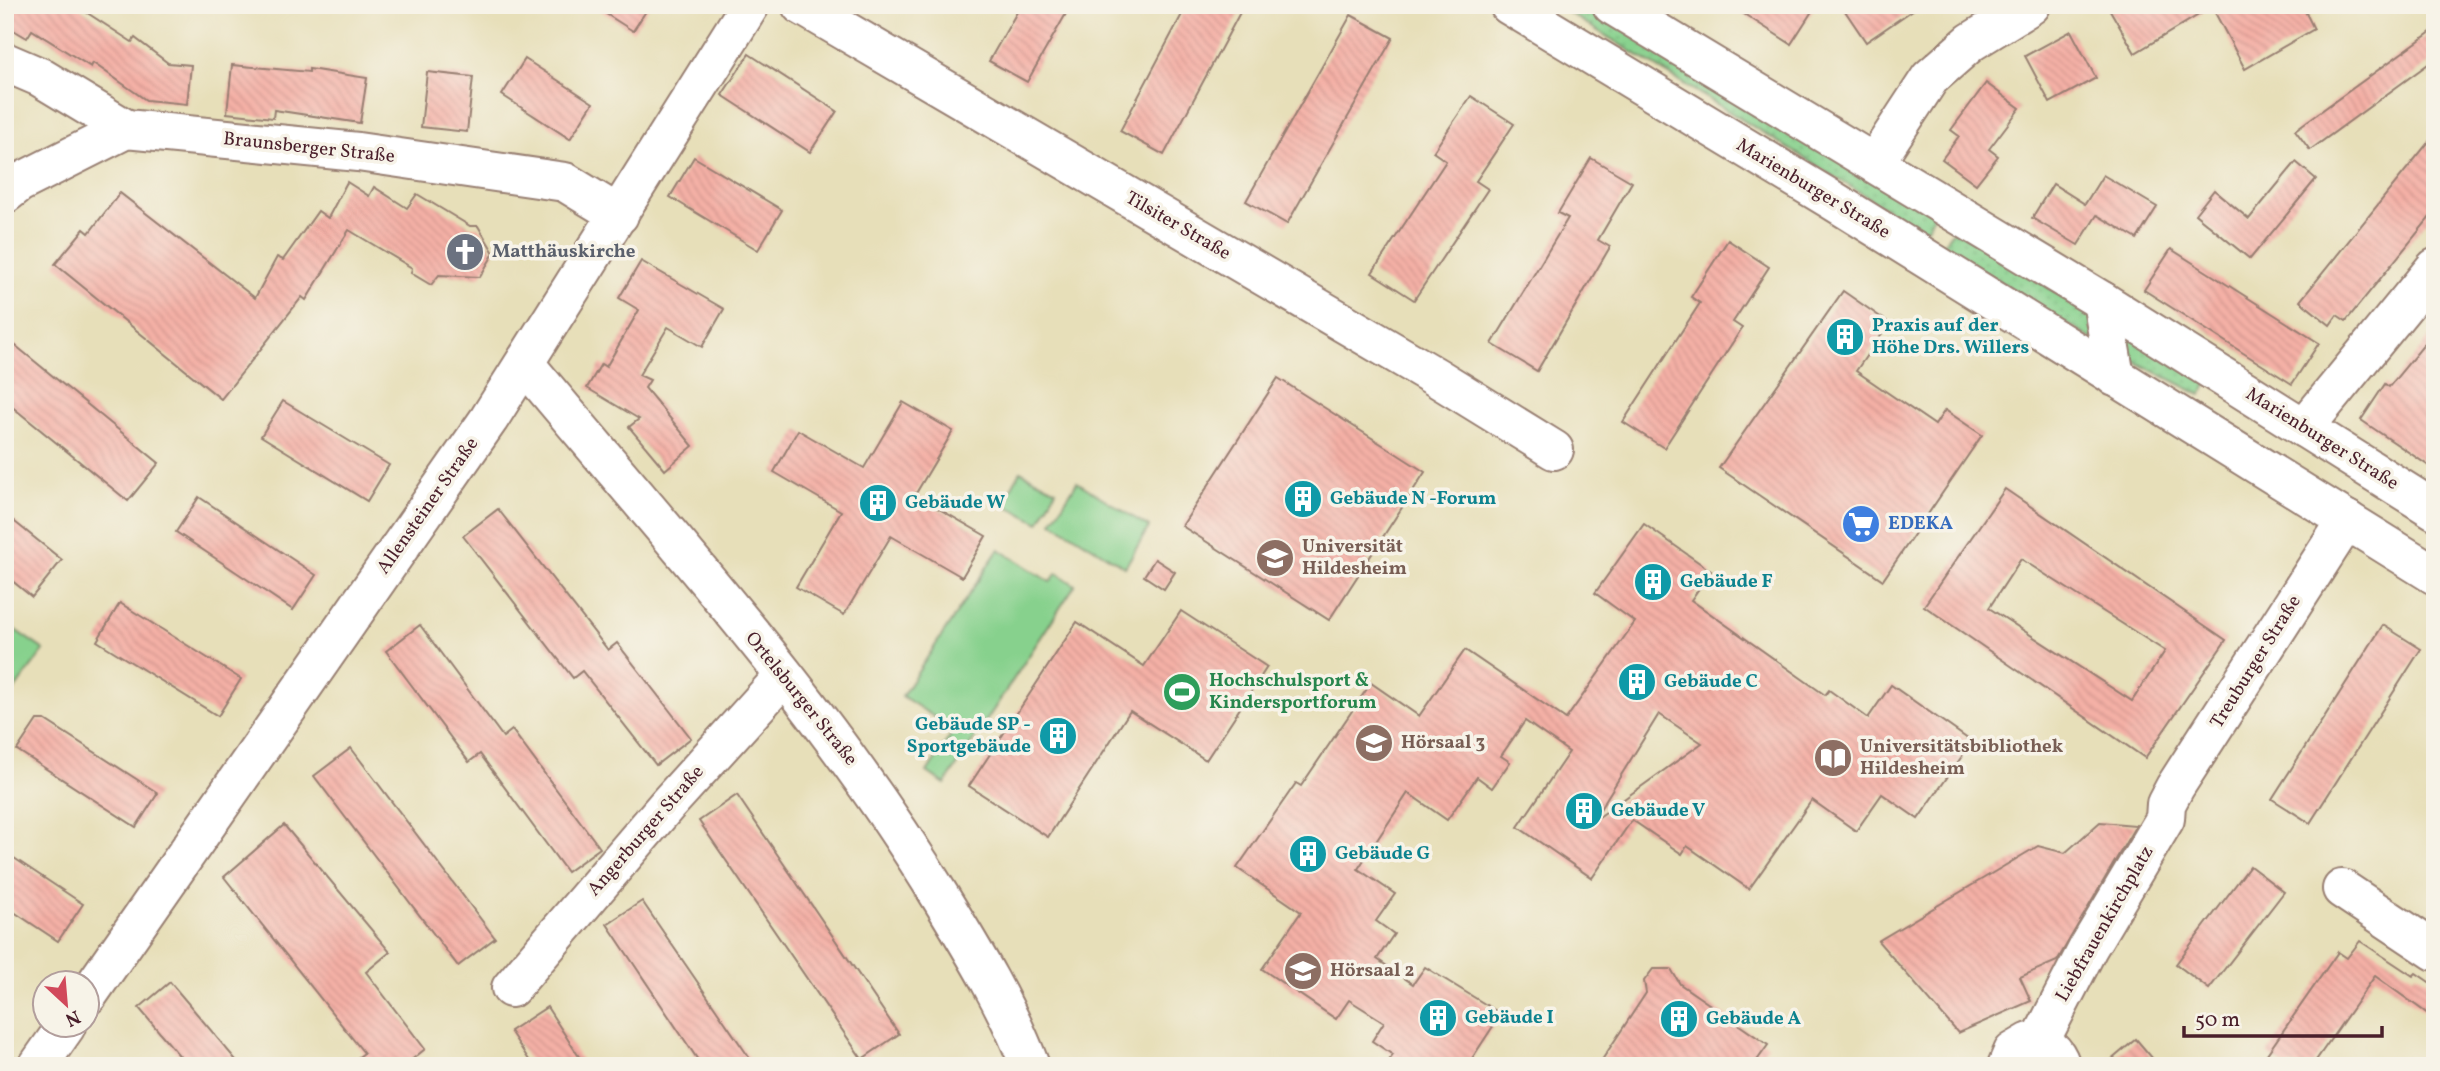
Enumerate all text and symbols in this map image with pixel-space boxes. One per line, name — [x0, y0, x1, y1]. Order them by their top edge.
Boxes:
street label: Braunsberger Straße — [222, 126, 396, 170]
street label: Marienburger Straße — [1731, 133, 1895, 245]
street label: Tilsiter Straße — [1121, 185, 1235, 267]
church icon: Matthäuskirche — [444, 231, 486, 273]
place label: Matthäuskirche — [492, 239, 636, 265]
place label: Praxis auf der Höhe Drs. Willers — [1872, 313, 2029, 361]
building icon: Praxis auf der Höhe Drs. Willers — [1824, 316, 1866, 358]
street label: Marienburger Straße — [2241, 381, 2403, 497]
street label: Allensteiner Straße — [371, 432, 485, 580]
building icon: Gebäude N -Forum — [1282, 478, 1324, 520]
building icon: Gebäude W — [857, 482, 899, 524]
place label: Gebäude N -Forum — [1330, 486, 1497, 512]
place label: Gebäude W — [905, 490, 1005, 516]
supermarket icon: EDEKA — [1840, 503, 1882, 545]
place label: EDEKA — [1888, 511, 1953, 537]
place label: Universität Hildesheim — [1302, 534, 1407, 582]
school or university icon: Universität Hildesheim — [1254, 537, 1296, 579]
building icon: Gebäude F — [1632, 561, 1674, 603]
place label: Gebäude F — [1680, 569, 1773, 595]
street label: Treuburger Straße — [2205, 590, 2307, 734]
street label: Ortelsburger Straße — [739, 626, 863, 772]
building icon: Gebäude C — [1616, 661, 1658, 703]
place label: Hochschulsport & Kindersportforum — [1209, 668, 1377, 716]
place label: Gebäude C — [1664, 669, 1758, 695]
sports icon: Hochschulsport & Kindersportforum — [1161, 671, 1203, 713]
place label: Gebäude SP - Sportgebäude — [907, 712, 1031, 760]
building icon: Gebäude SP - Sportgebäude — [1037, 715, 1079, 757]
school or university icon: Hörsaal 3 — [1353, 722, 1395, 764]
place label: Hörsaal 3 — [1401, 730, 1485, 756]
place label: Universitätsbibliothek Hildesheim — [1860, 734, 2064, 782]
library icon: Universitätsbibliothek Hildesheim — [1812, 737, 1854, 779]
street label: Angerburger Straße — [582, 760, 710, 902]
building icon: Gebäude V — [1563, 790, 1605, 832]
place label: Gebäude V — [1611, 798, 1705, 824]
building icon: Gebäude G — [1287, 833, 1329, 875]
place label: Gebäude G — [1335, 841, 1430, 867]
street label: Liebfrauenkirchplatz — [2050, 841, 2160, 1007]
school or university icon: Hörsaal 2 — [1282, 950, 1324, 992]
place label: Hörsaal 2 — [1330, 958, 1414, 984]
north arrow — [32, 970, 102, 1040]
scale bar — [2184, 994, 2382, 1038]
building icon: Gebäude I — [1417, 997, 1459, 1039]
building icon: Gebäude A — [1658, 998, 1700, 1040]
text: N — [60, 1003, 84, 1032]
place label: Gebäude I — [1465, 1005, 1554, 1031]
place label: Gebäude A — [1706, 1006, 1802, 1032]
text: 50 m — [2195, 1006, 2240, 1035]

